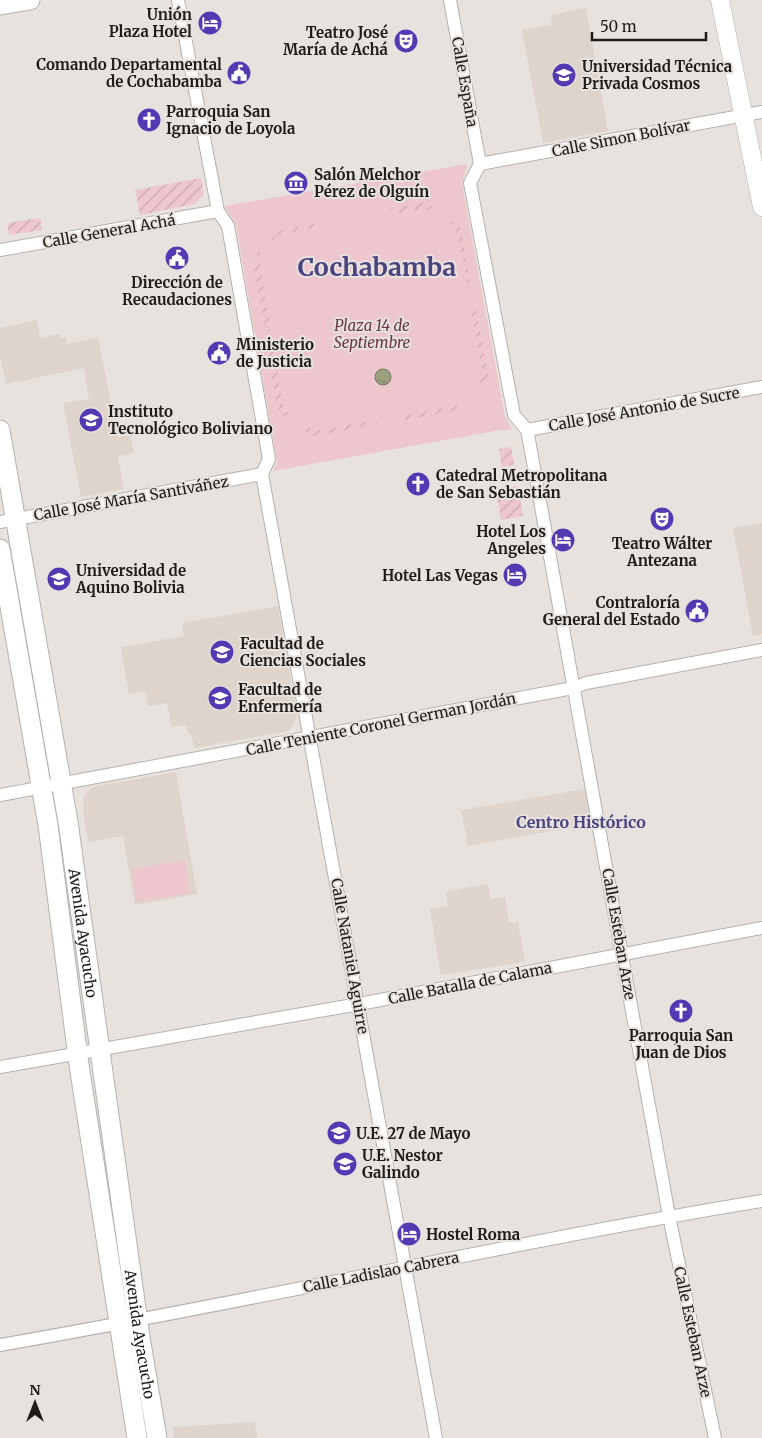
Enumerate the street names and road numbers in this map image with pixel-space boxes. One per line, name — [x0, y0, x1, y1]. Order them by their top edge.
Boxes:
street label: Calle España — [448, 35, 482, 129]
street label: Calle Simon Bolívar — [550, 115, 692, 161]
street label: Calle General Achá — [41, 210, 177, 252]
street label: Calle José Antonio de Sucre — [547, 383, 741, 435]
street label: Calle José María Santiváñez — [32, 472, 230, 524]
street label: Calle Teniente Coronel German Jordán — [244, 688, 518, 760]
street label: Avenida Ayacucho — [65, 866, 102, 999]
street label: Calle Esteban Arze — [598, 867, 640, 1001]
street label: Calle Nataniel Aguirre — [327, 877, 373, 1035]
street label: Calle Batalla de Calama — [387, 958, 553, 1008]
street label: Calle Ladislao Cabrera — [301, 1248, 461, 1296]
street label: Calle Esteban Arze — [670, 1265, 716, 1399]
street label: Avenida Ayacucho — [121, 1267, 160, 1400]

